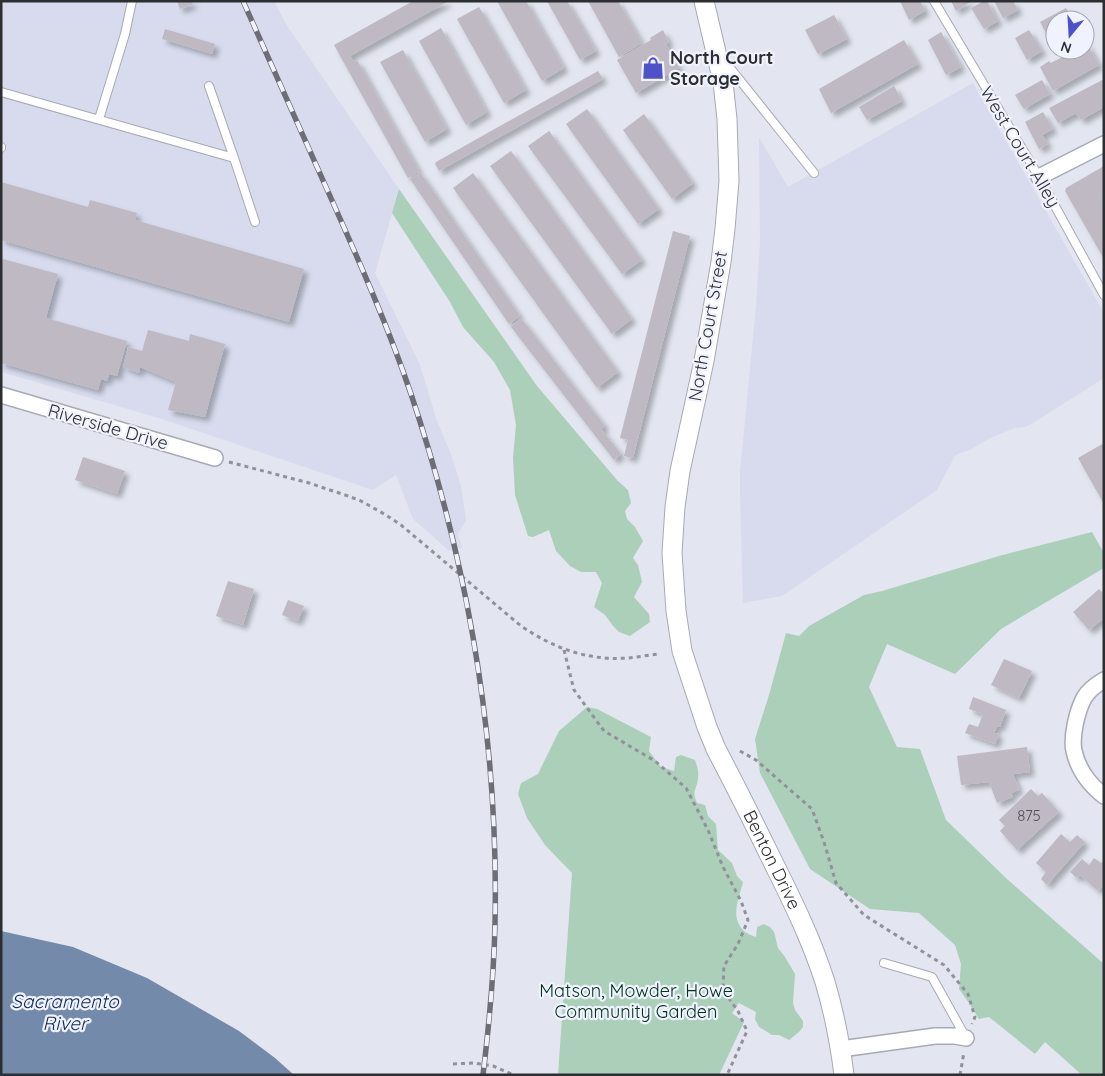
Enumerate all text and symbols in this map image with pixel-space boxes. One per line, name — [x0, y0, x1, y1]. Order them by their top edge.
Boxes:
north arrow — [1045, 10, 1095, 60]
text: N — [1058, 37, 1074, 58]
place label: North Court Storage — [670, 46, 773, 90]
shop icon: North Court Storage — [640, 55, 666, 81]
street label: West Court Alley — [975, 82, 1066, 212]
street label: North Court Street — [683, 249, 732, 403]
street label: Riverside Drive — [45, 398, 171, 455]
street label: Benton Drive — [738, 806, 806, 913]
house number: 875 — [1017, 806, 1041, 825]
park label: Matson, Mowder, Howe Community Garden — [539, 979, 733, 1023]
water label: Sacramento River — [11, 989, 120, 1035]

